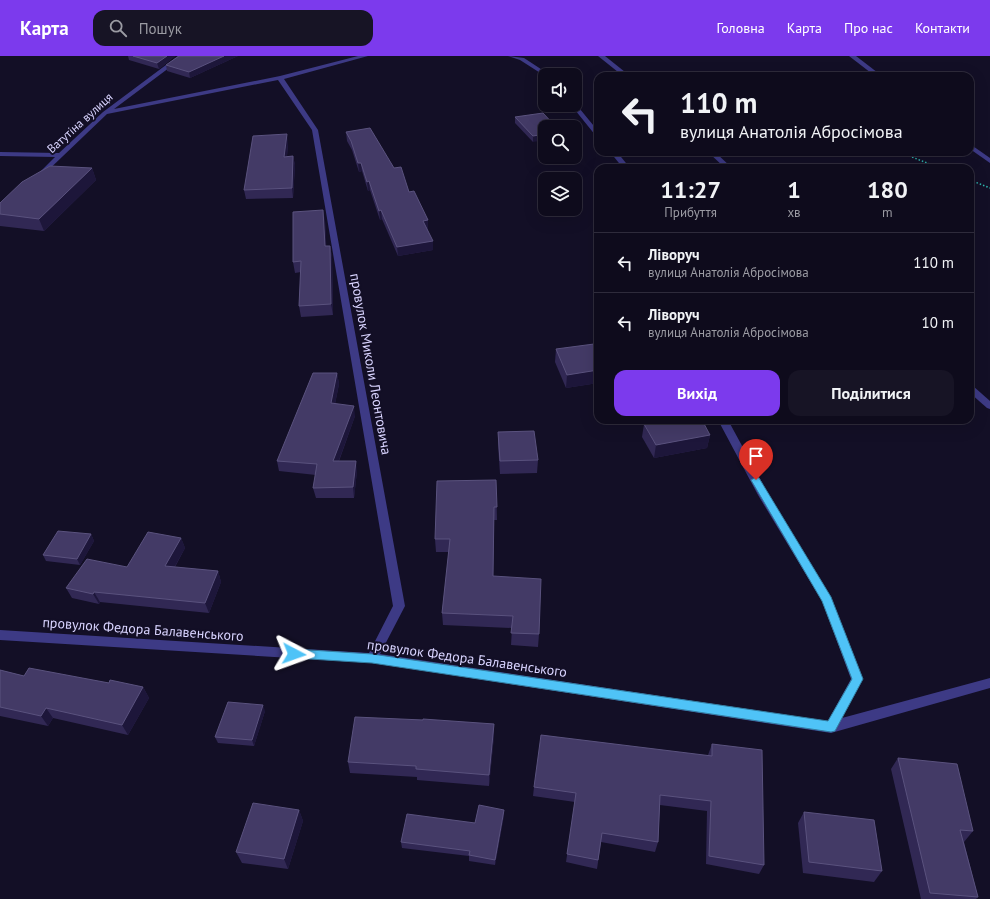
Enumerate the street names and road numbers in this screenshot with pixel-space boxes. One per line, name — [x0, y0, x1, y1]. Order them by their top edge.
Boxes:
street label: Ватутіна вулиця — [44, 89, 116, 156]
street label: провулок Миколи Леонтовича — [346, 272, 396, 456]
street label: провулок Федора Балавенського — [42, 613, 244, 645]
street label: провулок Федора Балавенського — [366, 635, 568, 681]

